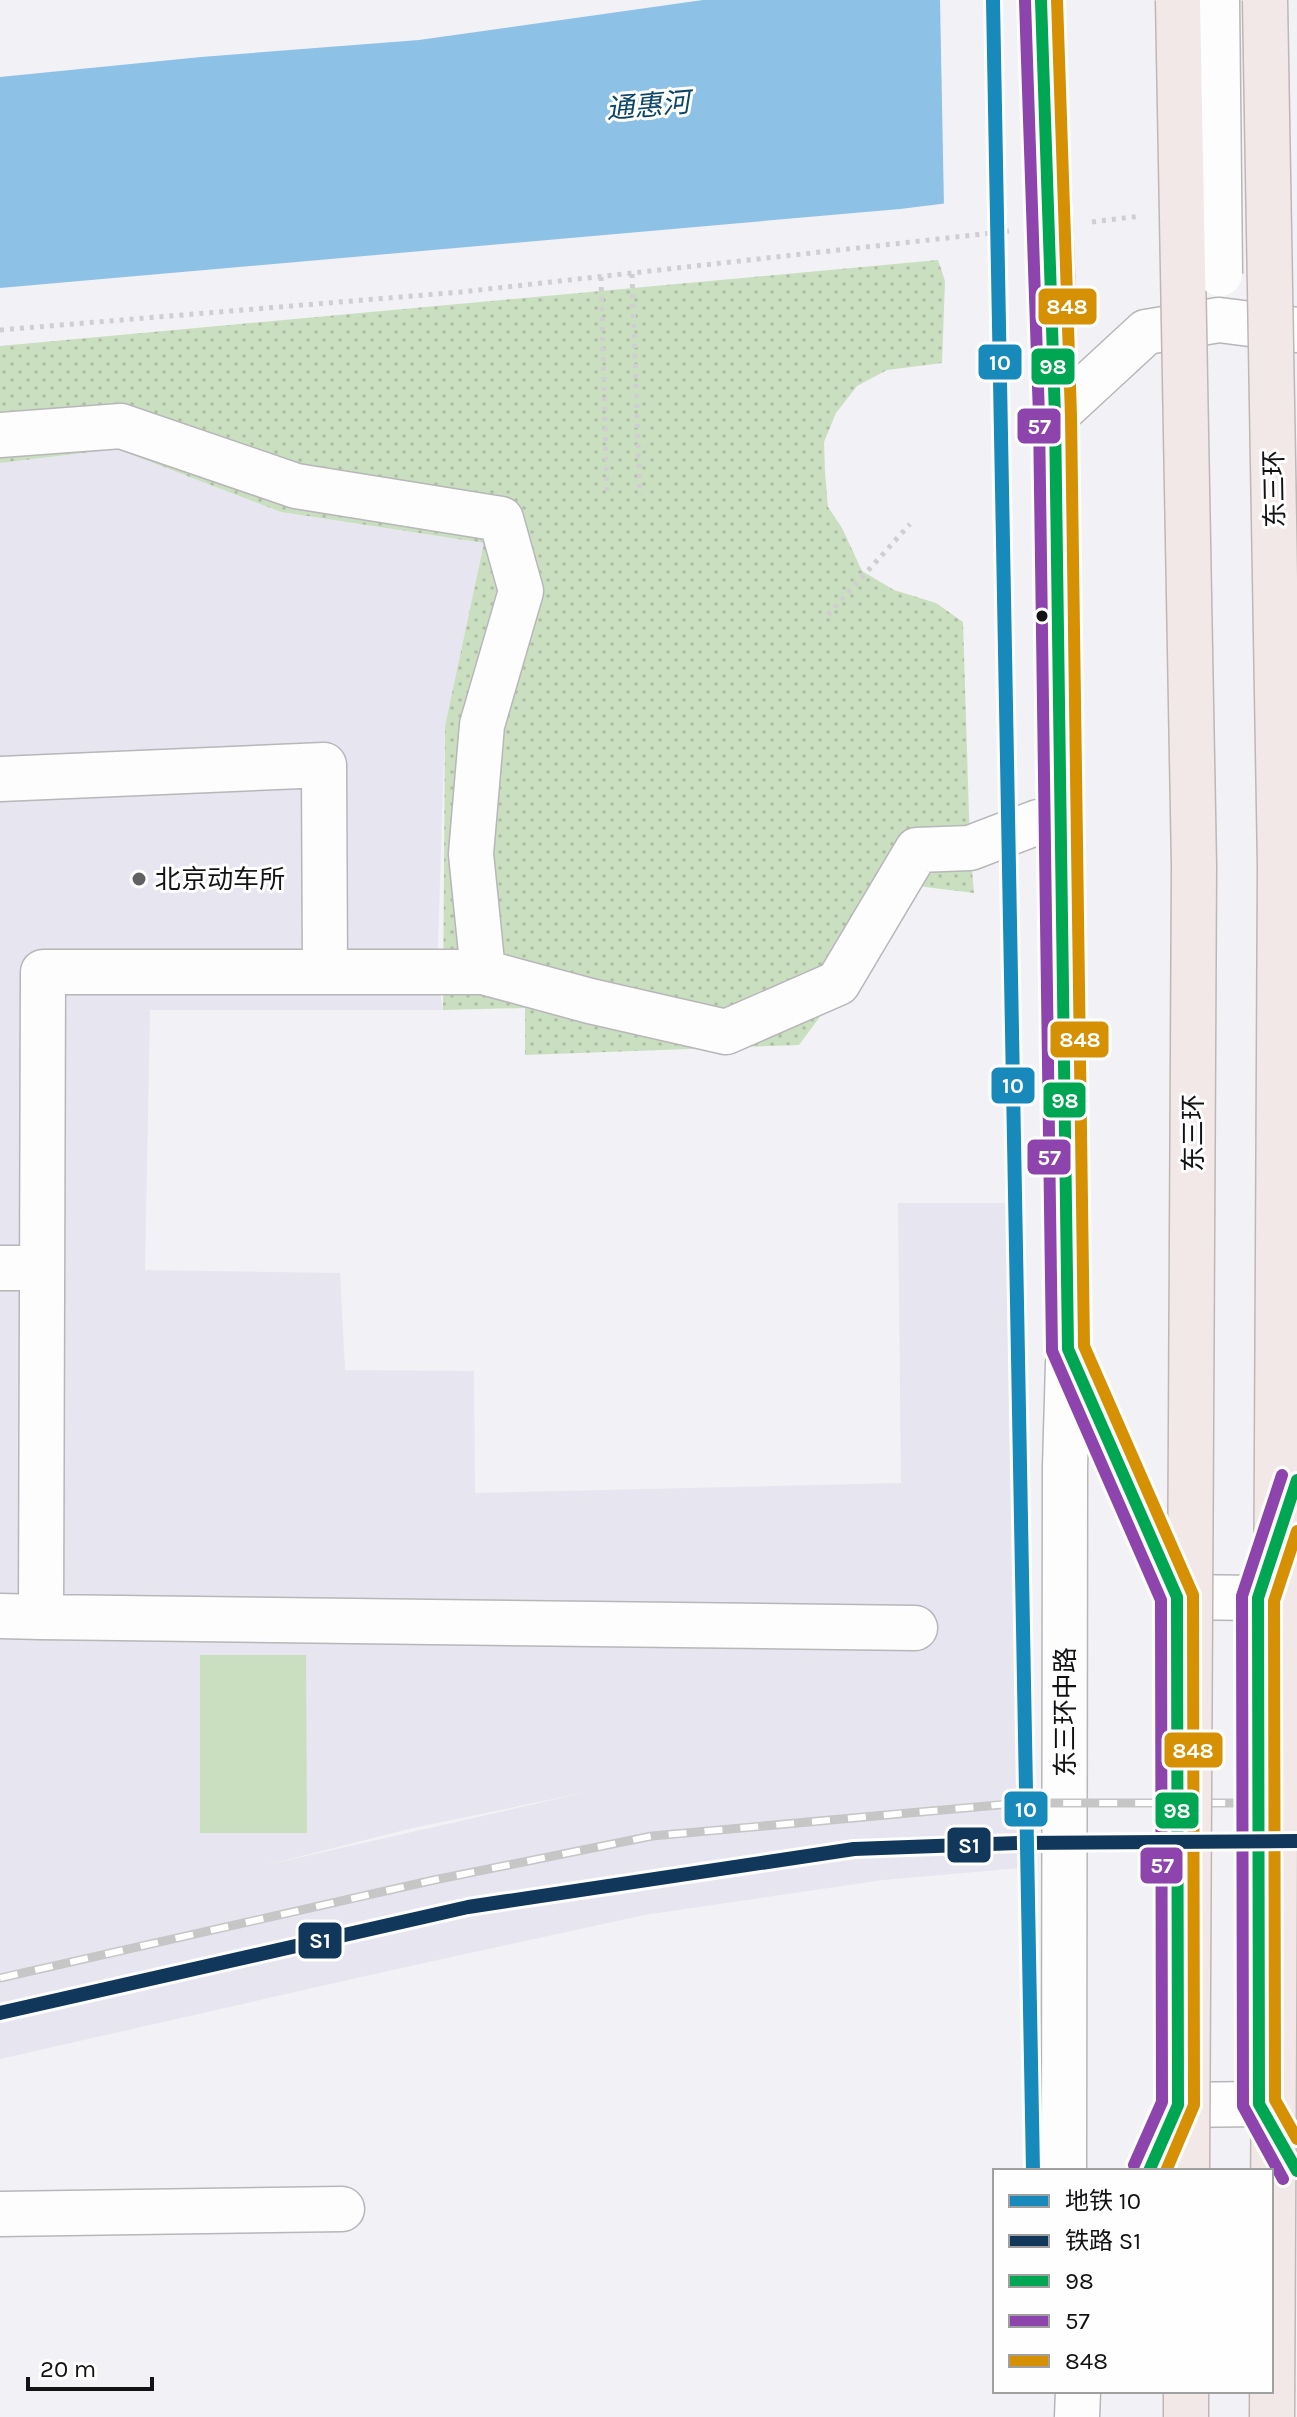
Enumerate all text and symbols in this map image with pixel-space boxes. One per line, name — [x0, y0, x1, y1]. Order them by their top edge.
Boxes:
water label: 通惠河 — [605, 85, 696, 126]
line badge: 848 — [1037, 287, 1098, 326]
text: 848 — [1046, 294, 1088, 320]
line badge: 10 — [977, 343, 1023, 381]
line badge: 98 — [1030, 347, 1076, 386]
text: 10 — [989, 350, 1011, 376]
text: 98 — [1039, 354, 1067, 380]
line badge: 57 — [1016, 407, 1062, 445]
text: 57 — [1027, 414, 1051, 440]
street label: 东三环 — [1258, 450, 1291, 528]
unlabelled marker — [1034, 608, 1050, 624]
place label: 北京动车所 — [155, 864, 285, 895]
marker: 北京动车所 — [130, 870, 148, 888]
line badge: 848 — [1049, 1020, 1110, 1059]
text: 848 — [1059, 1027, 1101, 1053]
line badge: 10 — [990, 1066, 1036, 1105]
text: 10 — [1002, 1073, 1024, 1099]
line badge: 98 — [1042, 1081, 1087, 1119]
text: 98 — [1051, 1088, 1079, 1114]
street label: 东三环 — [1178, 1094, 1209, 1172]
line badge: 57 — [1026, 1138, 1072, 1176]
text: 57 — [1037, 1145, 1061, 1171]
street label: 东三环中路 — [1050, 1647, 1081, 1777]
line badge: 848 — [1163, 1731, 1224, 1769]
text: 848 — [1172, 1738, 1214, 1764]
line badge: 10 — [1003, 1790, 1049, 1828]
line badge: 98 — [1154, 1791, 1200, 1830]
text: 10 — [1015, 1797, 1037, 1823]
text: 98 — [1163, 1798, 1191, 1824]
line badge: S1 — [946, 1826, 992, 1864]
text: S1 — [958, 1833, 980, 1859]
line badge: 57 — [1139, 1846, 1184, 1885]
text: 57 — [1150, 1853, 1174, 1879]
line badge: S1 — [297, 1921, 343, 1960]
text: S1 — [309, 1928, 331, 1954]
legend — [993, 2169, 1273, 2393]
text: 地铁 10 — [1065, 2187, 1141, 2215]
text: 铁路 S1 — [1065, 2227, 1141, 2255]
text: 98 — [1065, 2267, 1094, 2295]
text: 57 — [1065, 2307, 1090, 2335]
scale bar — [28, 2341, 152, 2391]
text: 848 — [1065, 2347, 1108, 2375]
text: 20 m — [40, 2355, 96, 2383]

